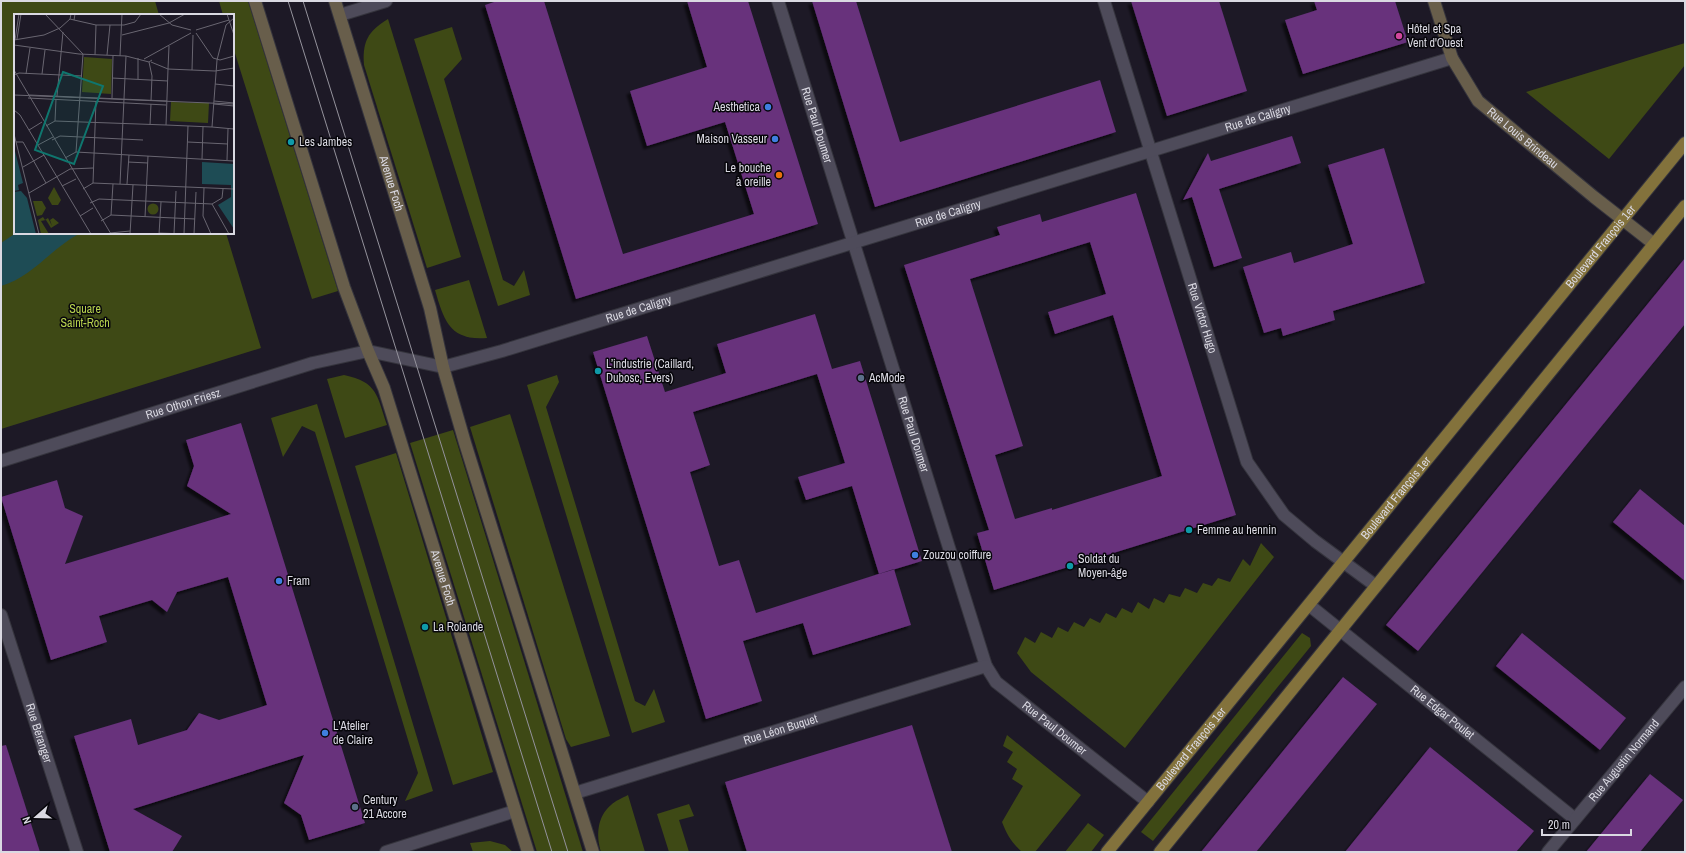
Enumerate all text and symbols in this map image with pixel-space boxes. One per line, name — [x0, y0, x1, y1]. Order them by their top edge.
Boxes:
inset map — [14, 14, 234, 234]
place label: Hôtel et Spa Vent d'Ouest — [1407, 21, 1463, 51]
marker: Hôtel et Spa Vent d'Ouest — [1394, 31, 1404, 41]
street label: Rue Paul Doumer — [797, 85, 836, 166]
place label: Aesthetica — [712, 99, 761, 115]
street label: Rue de Caligny — [1223, 100, 1293, 136]
marker: Aesthetica — [763, 102, 773, 112]
street label: Rue Louis Brindeau — [1484, 104, 1562, 172]
place label: Maison Vasseur — [697, 131, 768, 147]
place label: Les Jambes — [299, 134, 352, 150]
marker: Maison Vasseur — [770, 134, 780, 144]
marker: Les Jambes — [286, 137, 296, 147]
street label: Avenue Foch — [375, 153, 408, 213]
place label: Le bouche à oreille — [725, 160, 771, 190]
marker: Le bouche à oreille — [774, 170, 784, 180]
street label: Rue de Caligny — [913, 196, 983, 231]
street label: Boulevard François 1er — [1562, 201, 1640, 291]
street label: Rue Victor Hugo — [1184, 281, 1221, 355]
street label: Rue de Caligny — [604, 291, 673, 327]
park label: Square Saint-Roch — [60, 301, 110, 331]
place label: L’industrie (Caillard, Dubosc, Evers) — [606, 356, 694, 386]
marker: L’industrie (Caillard, Dubosc, Evers) — [593, 366, 603, 376]
place label: AcMode — [868, 370, 905, 386]
marker: AcMode — [856, 373, 866, 383]
street label: Rue Othon Friesz — [144, 384, 223, 423]
street label: Rue Paul Doumer — [894, 395, 933, 475]
street label: Boulevard François 1er — [1357, 452, 1435, 543]
place label: Femme au hennin — [1197, 522, 1276, 538]
marker: Femme au hennin — [1184, 525, 1194, 535]
street label: Avenue Foch — [426, 547, 459, 608]
place label: Zouzou coiffure — [923, 547, 991, 563]
marker: Zouzou coiffure — [910, 550, 920, 560]
place label: Soldat du Moyen-âge — [1078, 551, 1127, 581]
marker: Soldat du Moyen-âge — [1065, 561, 1075, 571]
place label: Fram — [287, 573, 310, 589]
marker: Fram — [274, 576, 284, 586]
place label: La Rolande — [433, 619, 483, 635]
marker: La Rolande — [420, 622, 430, 632]
street label: Rue Edgar Poulet — [1407, 682, 1478, 743]
street label: Rue Paul Doumer — [1019, 698, 1091, 759]
street label: Rue Béranger — [22, 701, 56, 765]
street label: Boulevard François 1er — [1152, 704, 1230, 794]
street label: Rue Léon Buquet — [741, 710, 820, 749]
street label: Rue Augustin Normand — [1585, 716, 1663, 805]
place label: L'Atelier de Claire — [333, 718, 373, 748]
marker: L'Atelier de Claire — [320, 728, 330, 738]
place label: Century 21 Accore — [363, 792, 407, 822]
north arrow — [16, 797, 56, 837]
marker: Century 21 Accore — [350, 802, 360, 812]
scale bar — [1542, 811, 1631, 837]
text: N — [19, 815, 34, 826]
text: 20 m — [1548, 817, 1570, 833]

